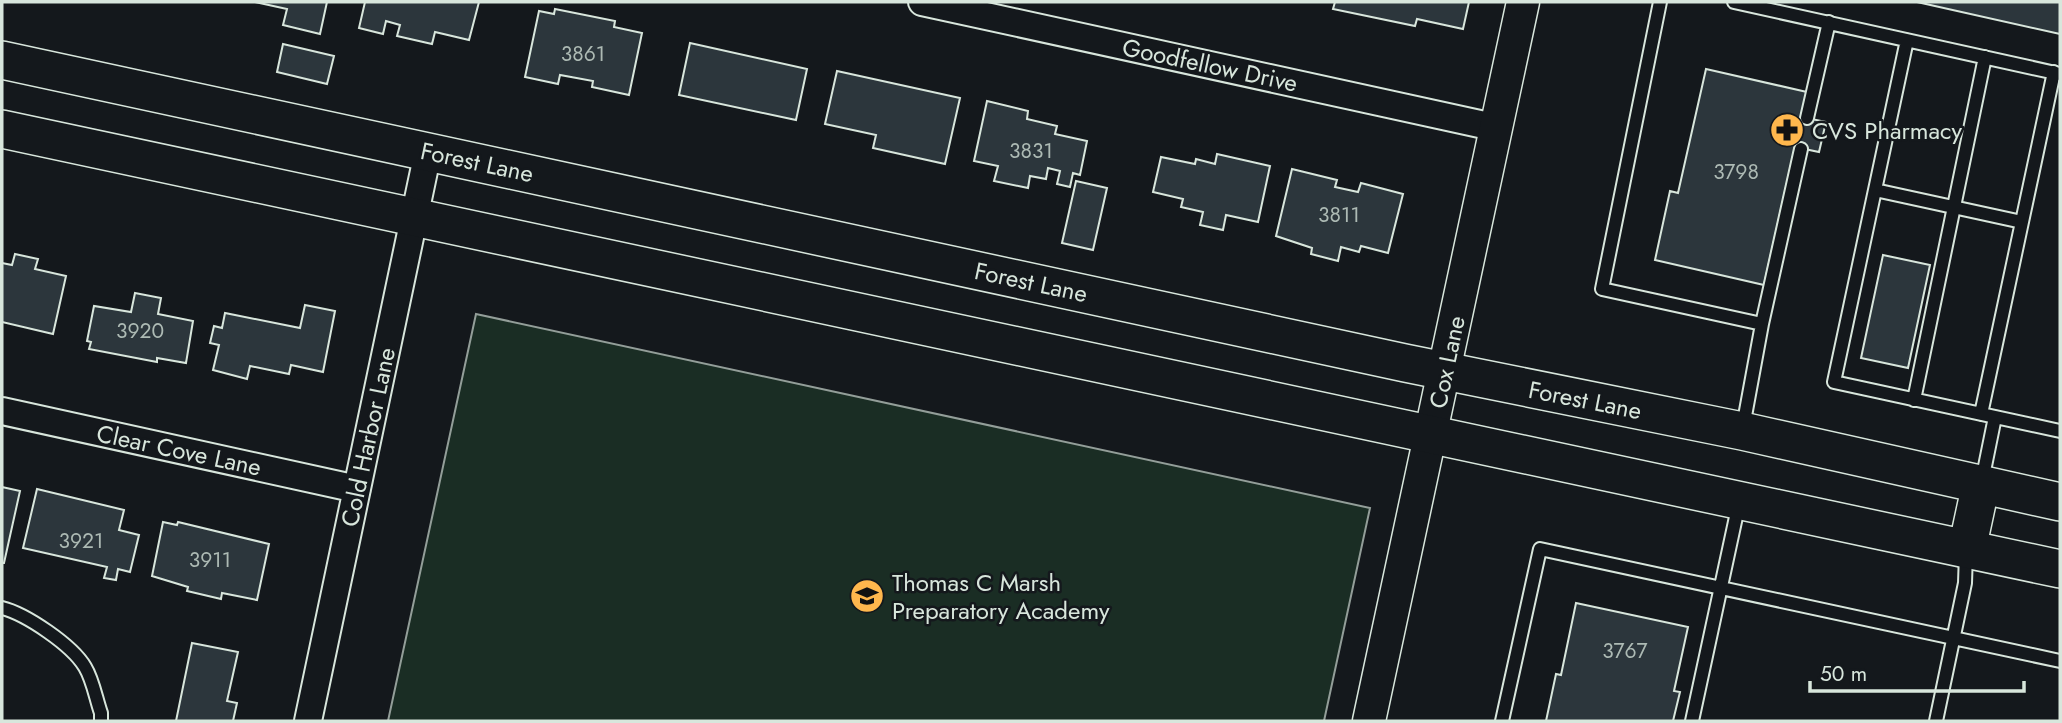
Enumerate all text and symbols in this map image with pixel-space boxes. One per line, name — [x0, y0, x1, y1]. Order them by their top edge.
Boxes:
street label: Goodfellow Drive — [1119, 29, 1301, 101]
house number: 3861 — [561, 39, 605, 69]
pharmacy icon: CVS Pharmacy — [1768, 111, 1806, 149]
place label: CVS Pharmacy — [1812, 113, 1963, 148]
street label: Forest Lane — [417, 133, 537, 191]
house number: 3831 — [1009, 136, 1053, 166]
house number: 3798 — [1713, 157, 1759, 187]
house number: 3811 — [1318, 200, 1360, 230]
street label: Forest Lane — [971, 253, 1091, 311]
street label: Cox Lane — [1420, 312, 1474, 412]
house number: 3920 — [116, 316, 164, 346]
street label: Cold Harbor Lane — [332, 344, 404, 530]
street label: Forest Lane — [1525, 372, 1645, 428]
street label: Clear Cove Lane — [93, 415, 265, 485]
house number: 3921 — [59, 526, 103, 556]
house number: 3911 — [189, 545, 231, 575]
place label: Thomas C Marsh Preparatory Academy — [892, 565, 1110, 628]
school or university icon: Thomas C Marsh Preparatory Academy — [848, 577, 886, 615]
house number: 3767 — [1602, 636, 1648, 666]
scale bar — [1810, 650, 2024, 694]
text: 50 m — [1820, 659, 1867, 689]

